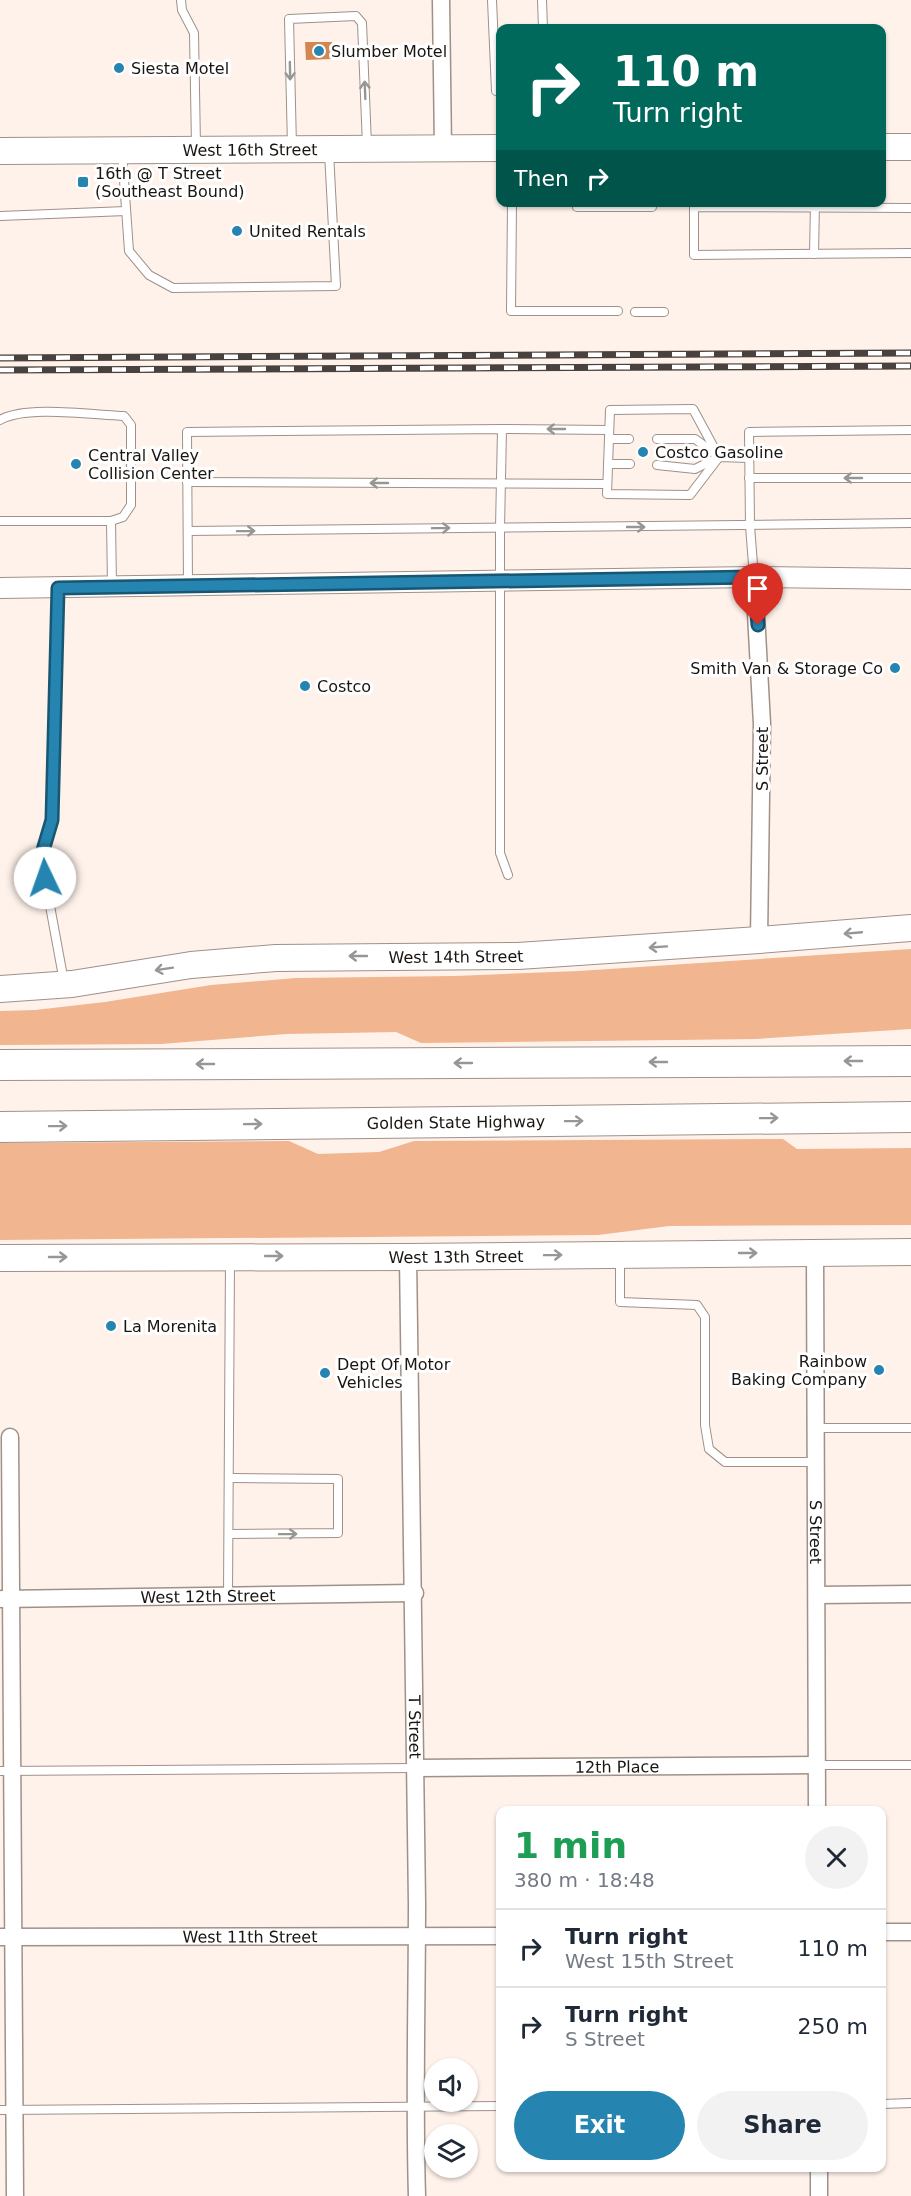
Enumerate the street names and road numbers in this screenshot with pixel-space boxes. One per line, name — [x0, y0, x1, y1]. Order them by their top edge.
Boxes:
street label: West 16th Street — [182, 140, 318, 159]
street label: S Street — [753, 727, 772, 791]
street label: West 14th Street — [388, 946, 524, 967]
street label: Golden State Highway — [367, 1112, 545, 1132]
street label: West 13th Street — [388, 1246, 524, 1267]
street label: S Street — [806, 1500, 826, 1564]
street label: West 12th Street — [140, 1586, 276, 1606]
street label: T Street — [405, 1694, 425, 1759]
street label: 12th Place — [575, 1757, 659, 1776]
street label: West 11th Street — [182, 1927, 318, 1946]

